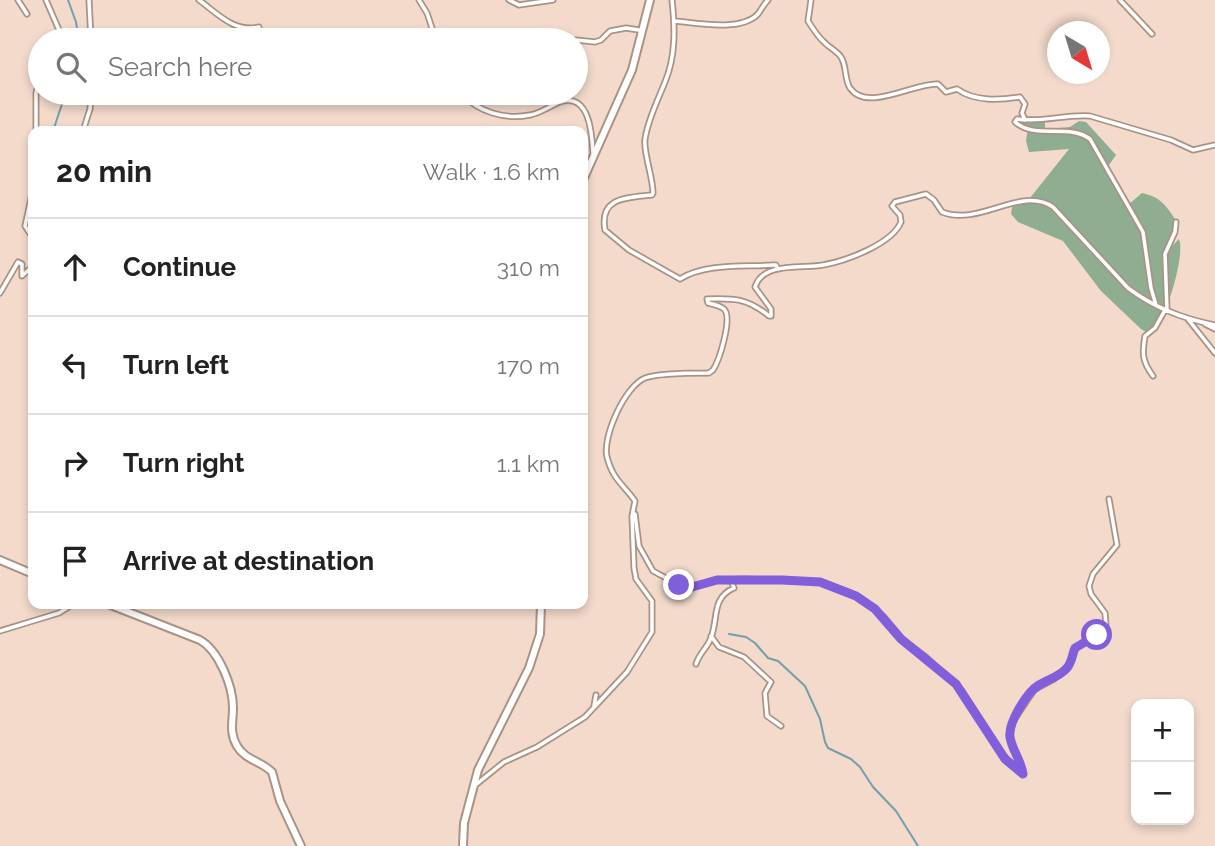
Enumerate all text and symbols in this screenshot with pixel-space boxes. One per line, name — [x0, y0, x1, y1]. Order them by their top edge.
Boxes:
north arrow — [1047, 21, 1110, 84]
search box — [28, 28, 588, 105]
icon: search — [52, 48, 90, 86]
text: Search here — [108, 52, 252, 82]
text: 20 min — [56, 154, 152, 189]
text: Walk · 1.6 km — [423, 158, 560, 185]
icon: ahead — [56, 248, 94, 286]
text: Continue — [123, 252, 236, 282]
text: 310 m — [497, 254, 560, 281]
icon: left — [56, 346, 94, 384]
text: Turn left — [123, 350, 229, 380]
text: 170 m — [497, 352, 560, 379]
icon: right — [56, 444, 94, 482]
text: Turn right — [123, 448, 244, 478]
text: 1.1 km — [497, 450, 560, 477]
icon: arrive — [56, 542, 94, 580]
text: Arrive at destination — [123, 546, 374, 576]
route end — [663, 569, 694, 600]
route start — [1081, 619, 1112, 650]
map controls — [1131, 699, 1194, 825]
button: + — [1131, 699, 1194, 762]
button: − — [1131, 762, 1194, 825]

